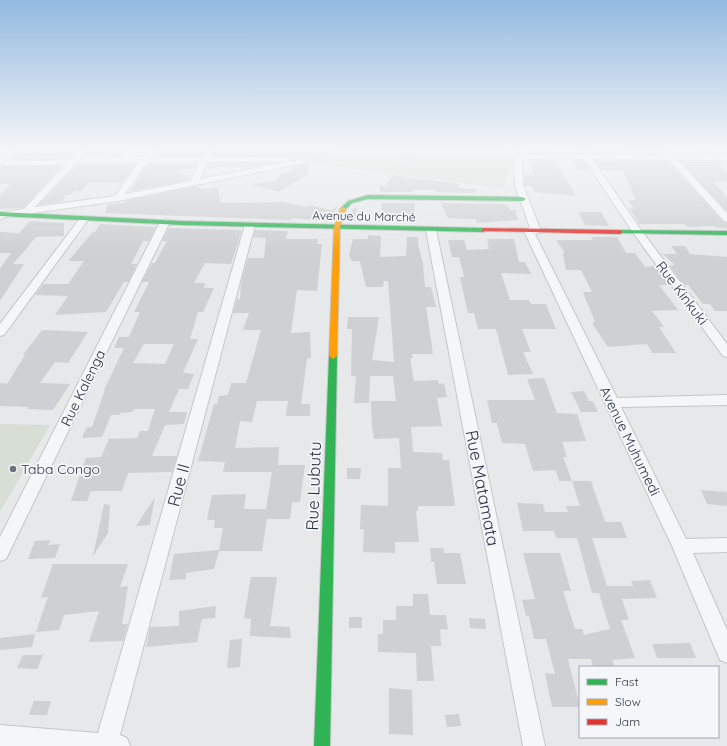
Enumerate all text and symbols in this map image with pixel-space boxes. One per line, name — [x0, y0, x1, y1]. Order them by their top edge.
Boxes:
street label: Avenue du Marché — [312, 208, 416, 224]
street label: Rue Kinkuki — [652, 257, 712, 329]
street label: Rue Kalenga — [57, 347, 109, 429]
street label: Avenue Muhumedi — [596, 383, 664, 499]
street label: Rue Matamata — [461, 428, 505, 548]
street label: Rue Lubutu — [301, 441, 325, 531]
place label: Taba Congo — [21, 460, 100, 478]
street label: Rue II — [162, 461, 194, 509]
marker: Taba Congo — [8, 464, 18, 474]
legend — [579, 666, 719, 738]
text: Fast — [615, 674, 639, 689]
text: Slow — [615, 694, 641, 709]
text: Jam — [615, 714, 640, 729]

